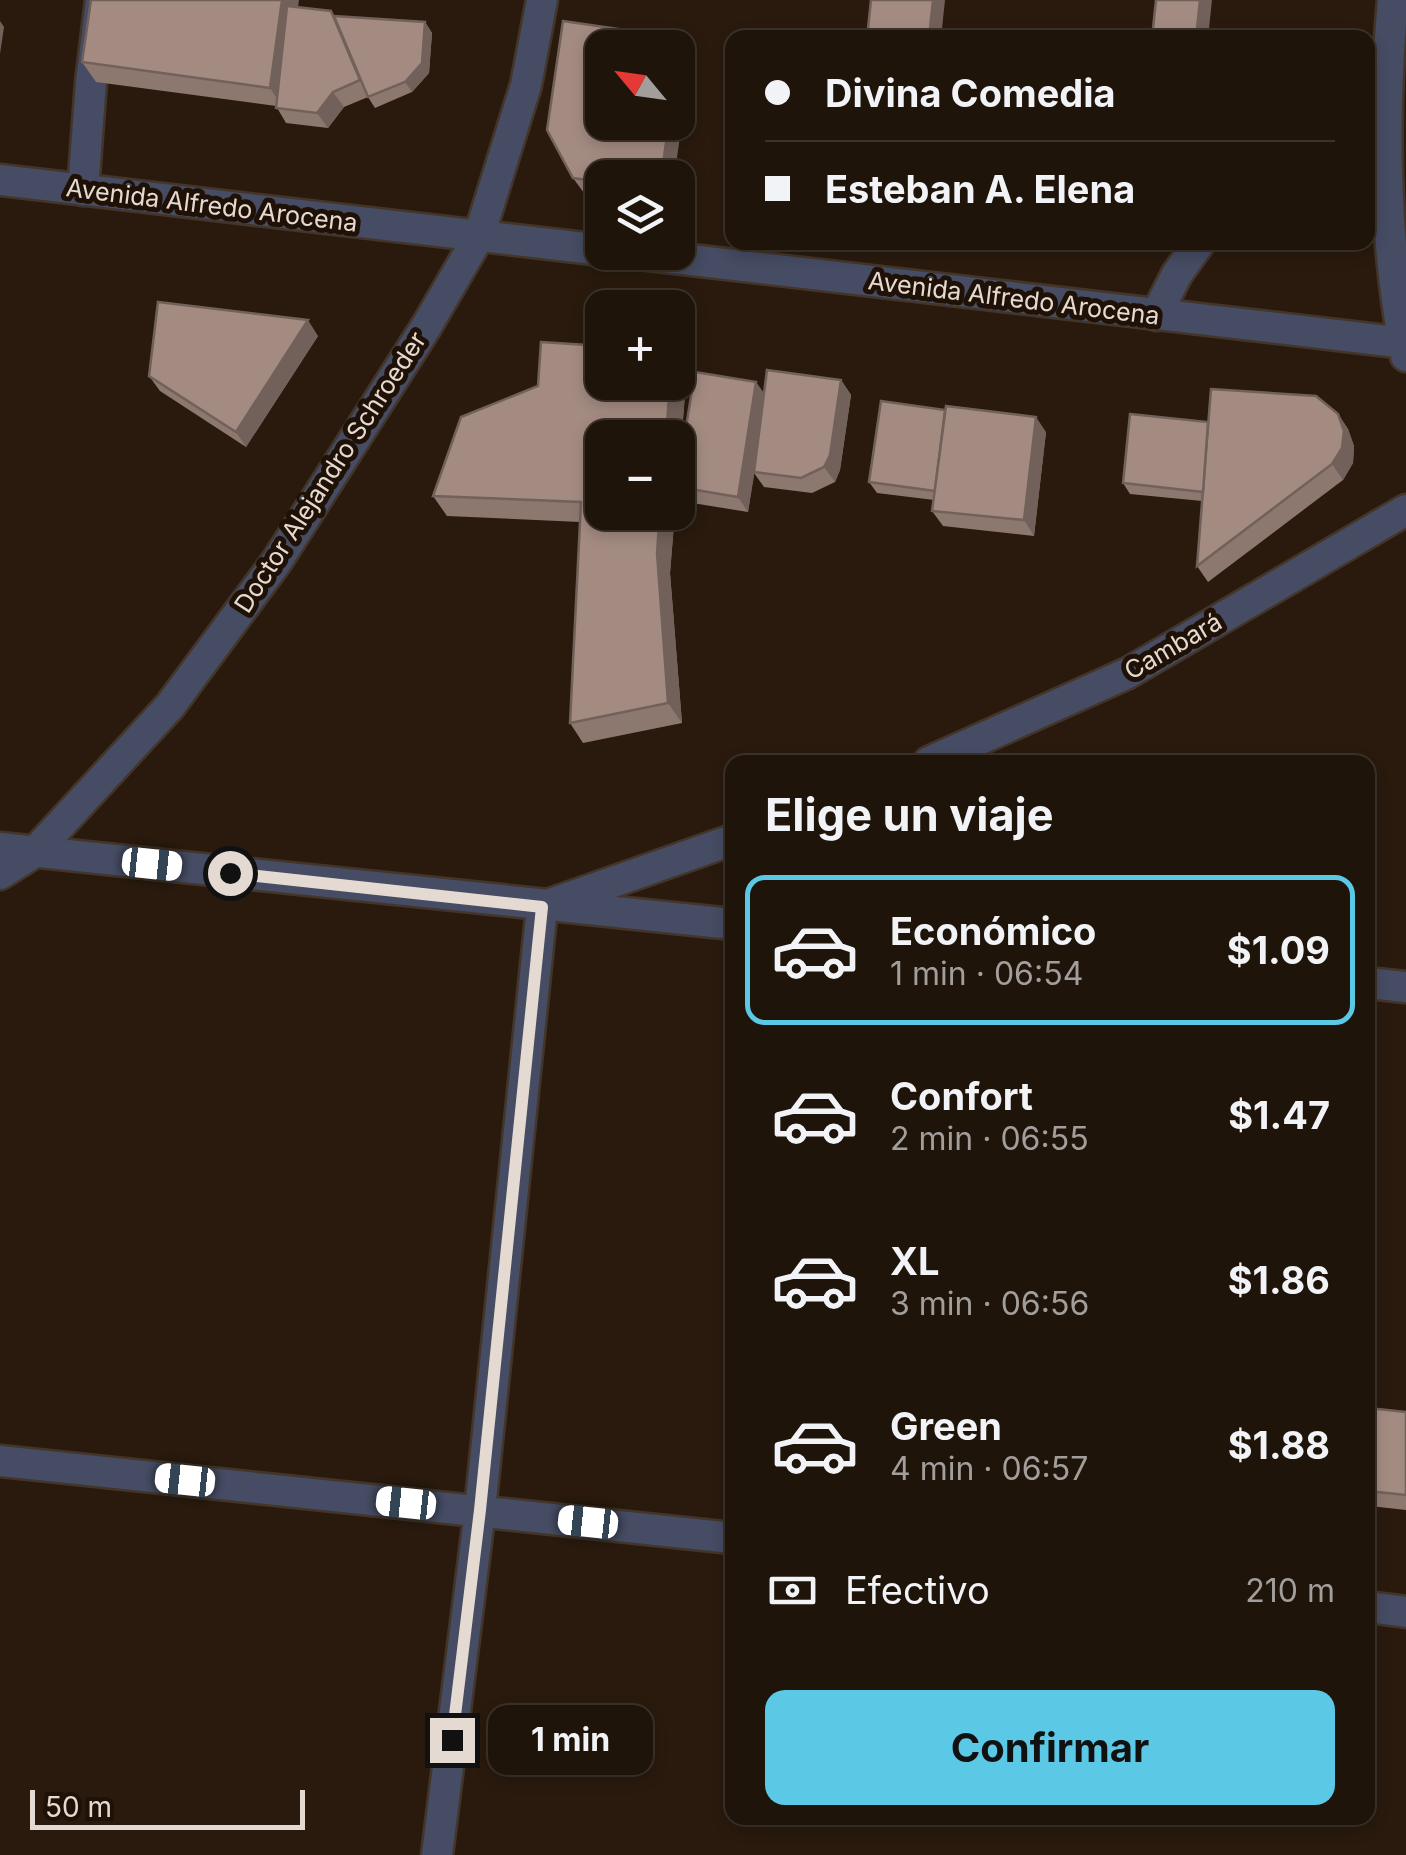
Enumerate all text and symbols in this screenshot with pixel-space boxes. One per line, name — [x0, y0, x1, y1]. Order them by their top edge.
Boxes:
north arrow — [585, 30, 695, 140]
map controls — [585, 30, 695, 530]
text: Divina Comedia — [825, 70, 1116, 116]
button: layers — [585, 160, 695, 270]
text: Esteban A. Elena — [825, 166, 1135, 212]
street label: Avenida Alfredo Arocena — [65, 172, 359, 238]
street label: Avenida Alfredo Arocena — [867, 265, 1161, 331]
button: + — [585, 290, 695, 400]
street label: Doctor Alejandro Schroeder — [228, 326, 432, 618]
button: − — [585, 420, 695, 530]
street label: Cambará — [1119, 606, 1227, 686]
text: Elige un viaje — [765, 787, 1054, 842]
car — [121, 846, 183, 882]
route start — [208, 851, 253, 896]
icon: car — [770, 905, 860, 995]
text: Económico — [890, 908, 1096, 954]
text: $1.09 — [1227, 927, 1330, 973]
text: 1 min · 06:54 — [890, 954, 1083, 993]
icon: car — [770, 1070, 860, 1160]
text: Confort — [890, 1073, 1033, 1119]
text: $1.47 — [1228, 1092, 1330, 1138]
text: 2 min · 06:55 — [890, 1119, 1089, 1158]
icon: car — [770, 1235, 860, 1325]
text: XL — [890, 1238, 940, 1284]
text: $1.86 — [1228, 1257, 1330, 1303]
text: 3 min · 06:56 — [890, 1284, 1089, 1323]
icon: car — [770, 1400, 860, 1490]
text: Green — [890, 1403, 1002, 1449]
text: $1.88 — [1228, 1422, 1330, 1468]
text: 4 min · 06:57 — [890, 1449, 1088, 1488]
car — [154, 1462, 216, 1498]
car — [375, 1485, 437, 1521]
car — [557, 1504, 619, 1540]
icon: cash — [765, 1563, 820, 1618]
text: Efectivo — [845, 1567, 990, 1613]
text: 210 m — [1245, 1571, 1335, 1610]
button: Confirmar — [765, 1690, 1335, 1805]
callout: 1 min — [487, 1705, 652, 1775]
route end — [430, 1718, 475, 1763]
text: 1 min — [531, 1720, 610, 1759]
scale bar — [30, 1785, 305, 1830]
text: 50 m — [45, 1790, 112, 1824]

